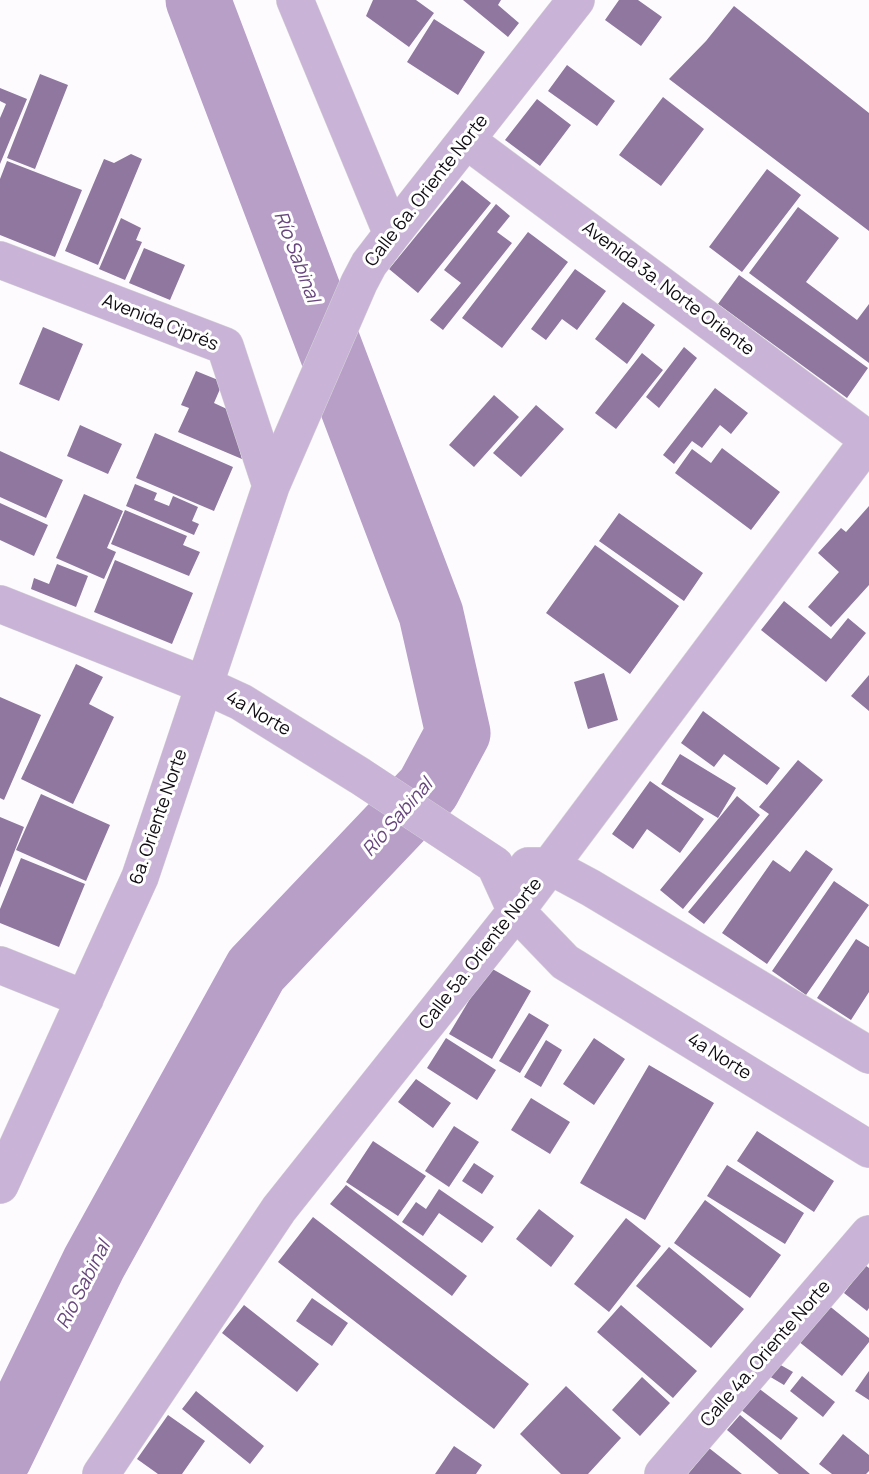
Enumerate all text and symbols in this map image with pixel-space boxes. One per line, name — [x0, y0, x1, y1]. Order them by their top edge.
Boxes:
street label: Calle 6a. Oriente Norte — [361, 111, 493, 271]
water label: Río Sabinal — [268, 208, 324, 306]
street label: Avenida 3a. Norte Oriente — [578, 217, 758, 361]
street label: Avenida Ciprés — [99, 290, 221, 356]
street label: 4a Norte — [222, 687, 294, 741]
street label: 6a. Oriente Norte — [126, 746, 192, 888]
water label: Río Sabinal — [358, 774, 438, 862]
street label: Calle 5a. Oriente Norte — [415, 874, 547, 1034]
street label: 4a Norte — [683, 1029, 755, 1085]
water label: Río Sabinal — [52, 1237, 116, 1333]
street label: Calle 4a. Oriente Norte — [697, 1276, 835, 1432]

